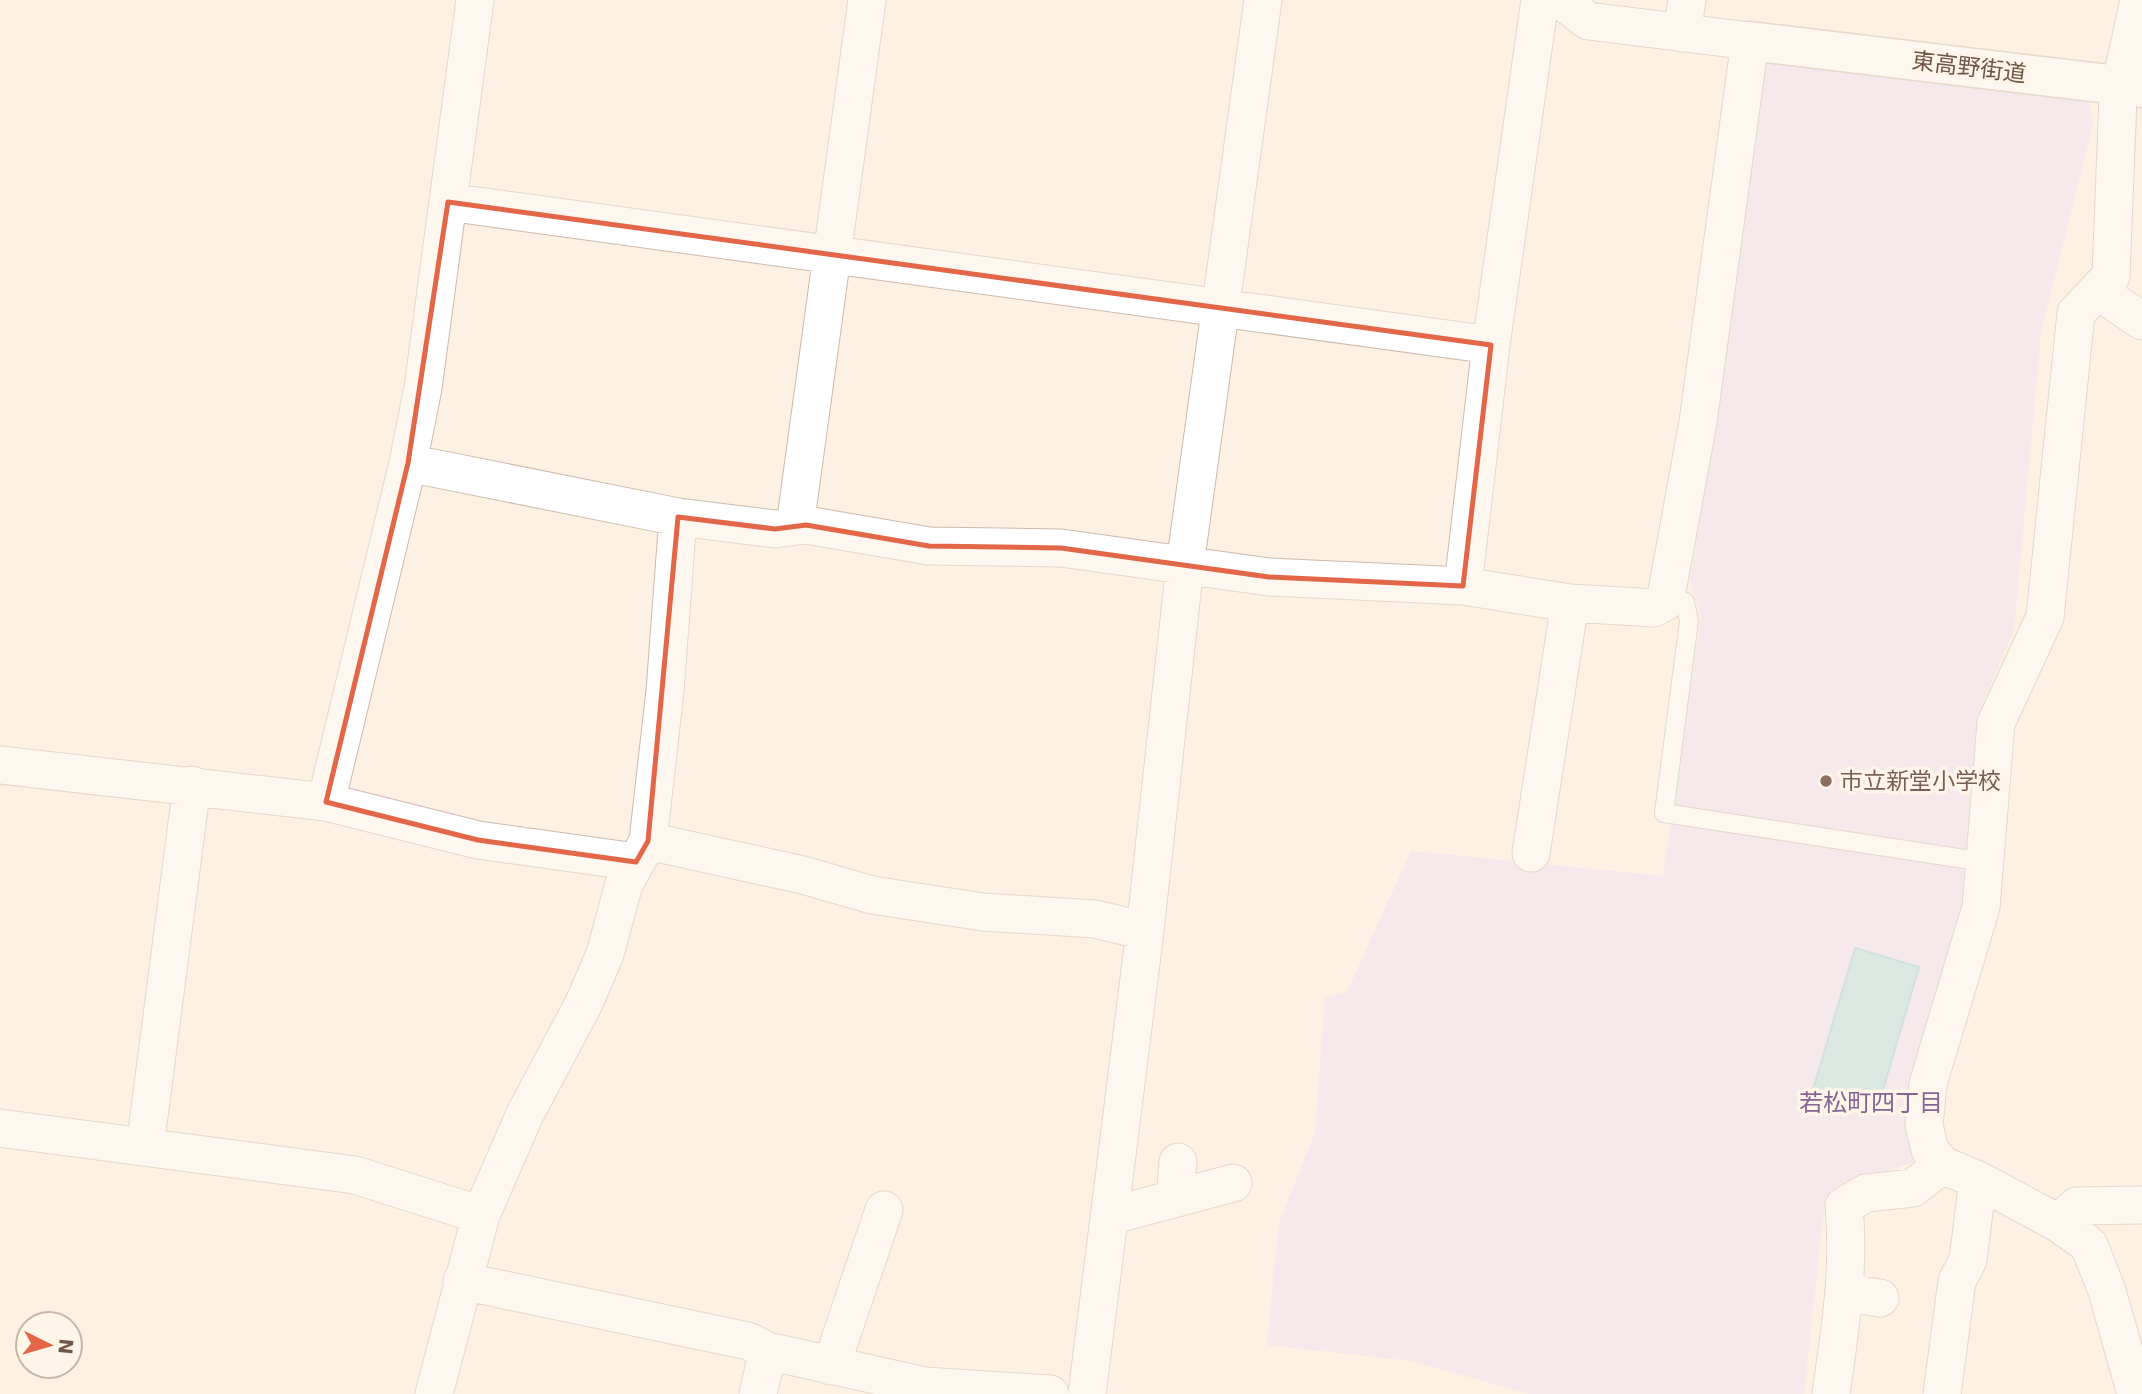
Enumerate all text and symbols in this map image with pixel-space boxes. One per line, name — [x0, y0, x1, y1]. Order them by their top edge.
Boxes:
street label: 東高野街道 — [1910, 47, 2028, 87]
place label: 市立新堂小学校 — [1840, 768, 2001, 794]
marker: 市立新堂小学校 — [1818, 773, 1834, 789]
district label: 若松町四丁目 — [1799, 1089, 1943, 1117]
north arrow — [14, 1310, 84, 1380]
text: N — [54, 1338, 78, 1355]

